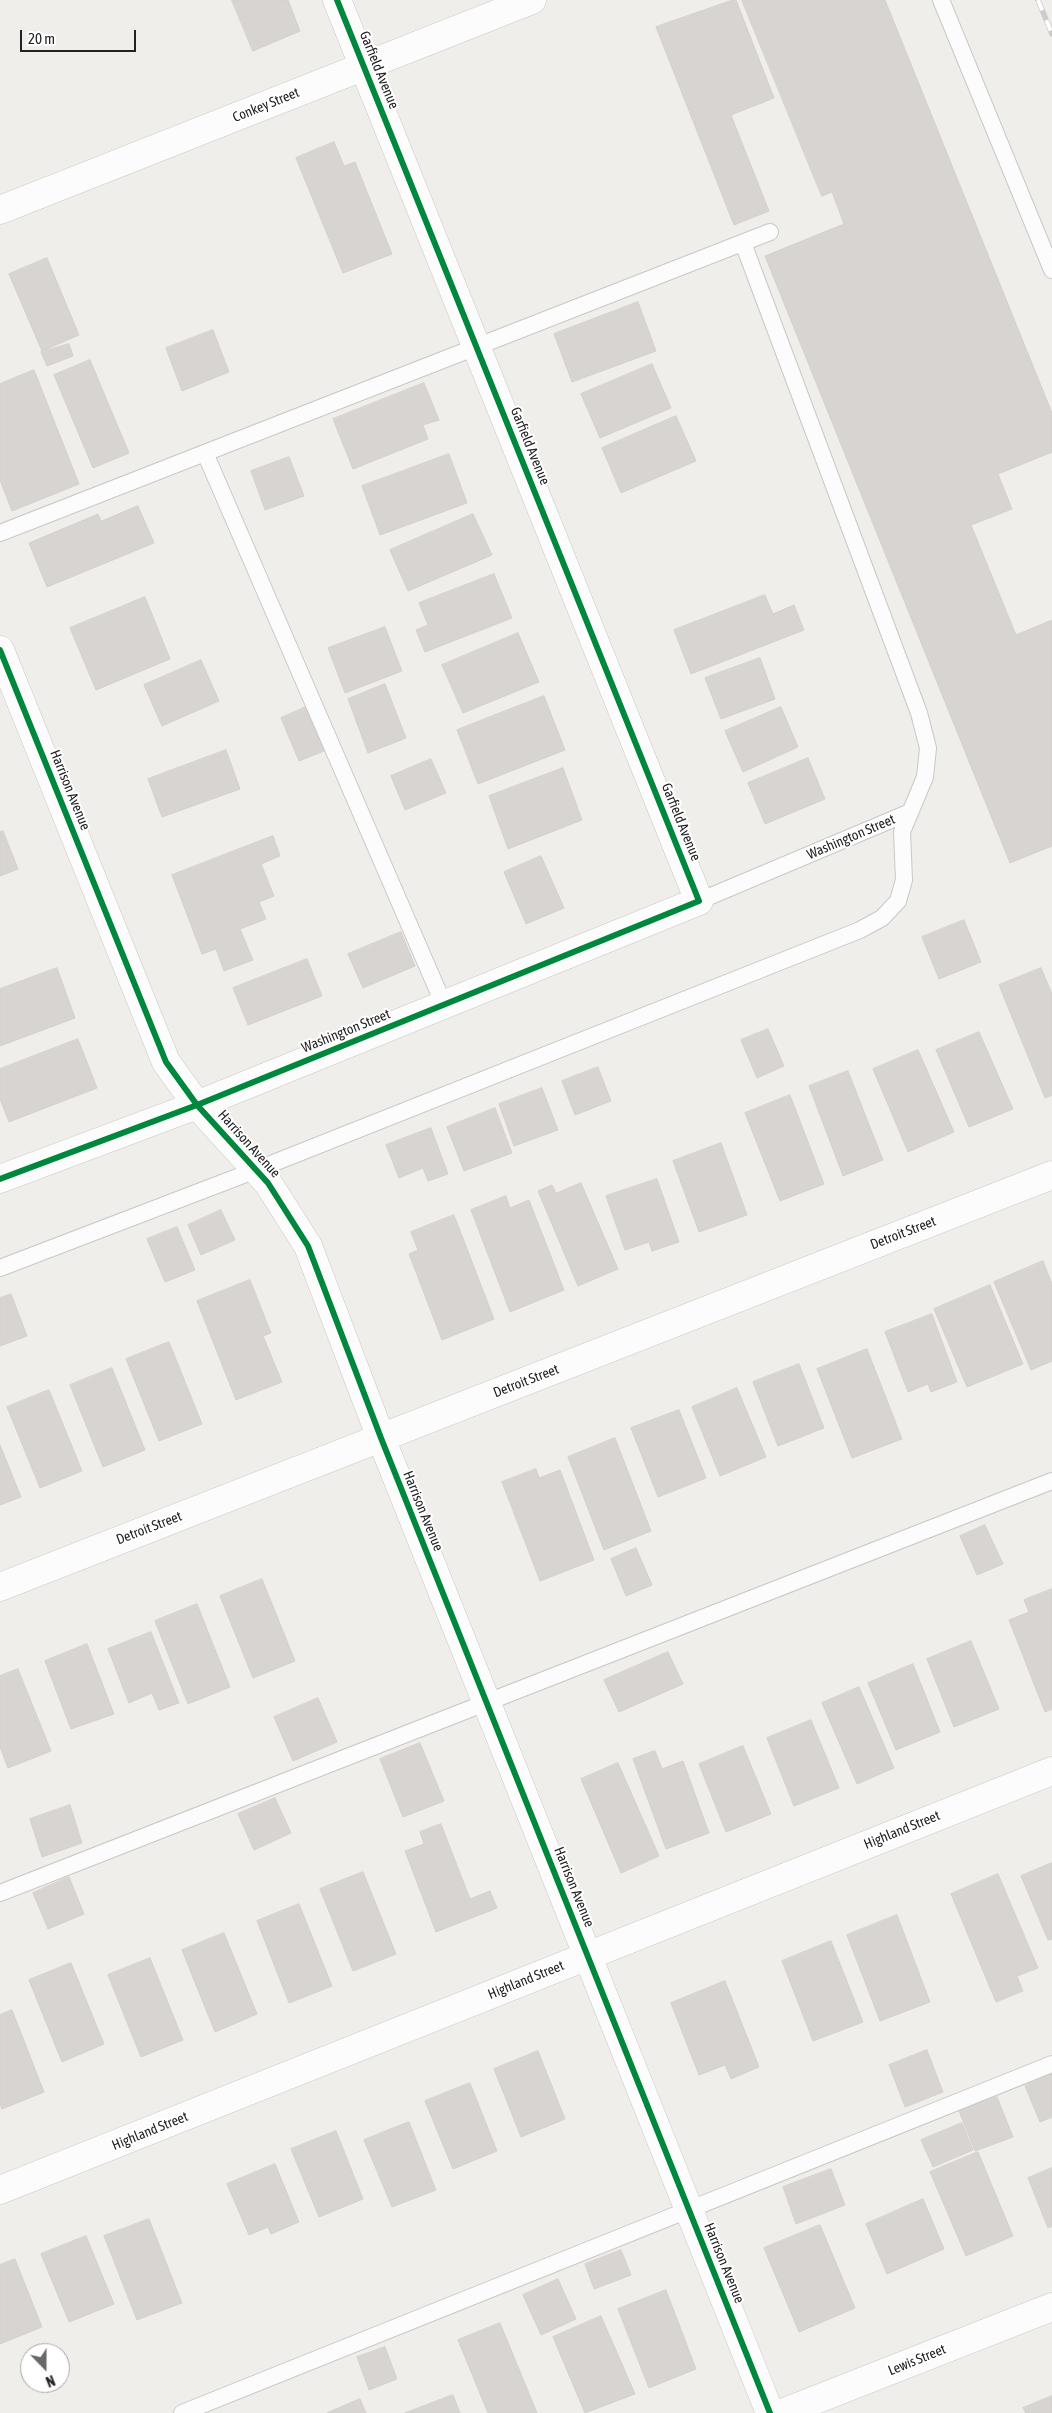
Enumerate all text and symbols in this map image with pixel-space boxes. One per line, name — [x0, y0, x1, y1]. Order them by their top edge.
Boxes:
scale bar — [22, 20, 139, 52]
street label: Garfield Avenue — [356, 29, 402, 111]
text: 20 m — [28, 30, 55, 47]
street label: Conkey Street — [230, 84, 302, 126]
street label: Garfield Avenue — [507, 405, 553, 487]
street label: Harrison Avenue — [46, 747, 94, 833]
street label: Garfield Avenue — [658, 781, 704, 863]
street label: Washington Street — [805, 811, 897, 863]
street label: Washington Street — [299, 1006, 393, 1056]
street label: Harrison Avenue — [214, 1107, 284, 1181]
street label: Detroit Street — [868, 1213, 938, 1253]
street label: Detroit Street — [491, 1361, 561, 1401]
street label: Harrison Avenue — [399, 1468, 447, 1554]
street label: Detroit Street — [114, 1508, 184, 1548]
street label: Highland Street — [862, 1807, 942, 1853]
street label: Harrison Avenue — [550, 1844, 598, 1930]
street label: Highland Street — [486, 1957, 566, 2003]
street label: Highland Street — [110, 2108, 190, 2154]
street label: Harrison Avenue — [700, 2220, 748, 2306]
street label: Lewis Street — [886, 2341, 948, 2379]
north arrow — [20, 2343, 70, 2393]
text: N — [43, 2372, 57, 2390]

